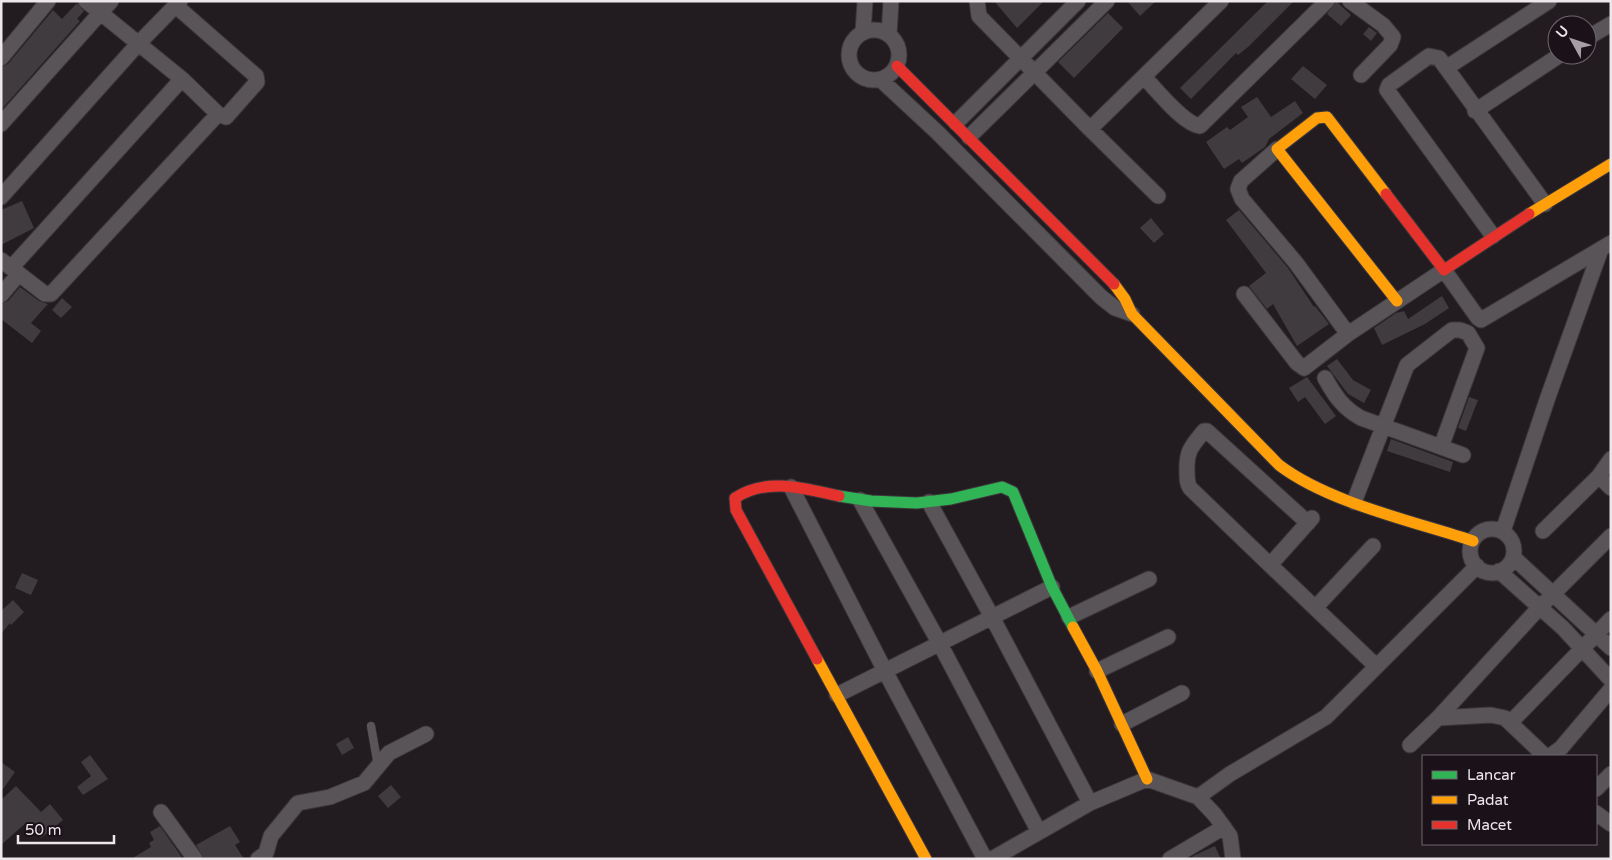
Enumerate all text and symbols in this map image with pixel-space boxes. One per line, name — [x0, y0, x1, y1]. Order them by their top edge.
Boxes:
north arrow — [1547, 15, 1597, 65]
text: U — [1552, 22, 1572, 41]
legend — [1422, 755, 1597, 845]
text: Lancar — [1467, 766, 1516, 784]
text: Padat — [1467, 791, 1509, 809]
scale bar — [18, 812, 114, 844]
text: Macet — [1467, 816, 1512, 834]
text: 50 m — [25, 821, 62, 839]

